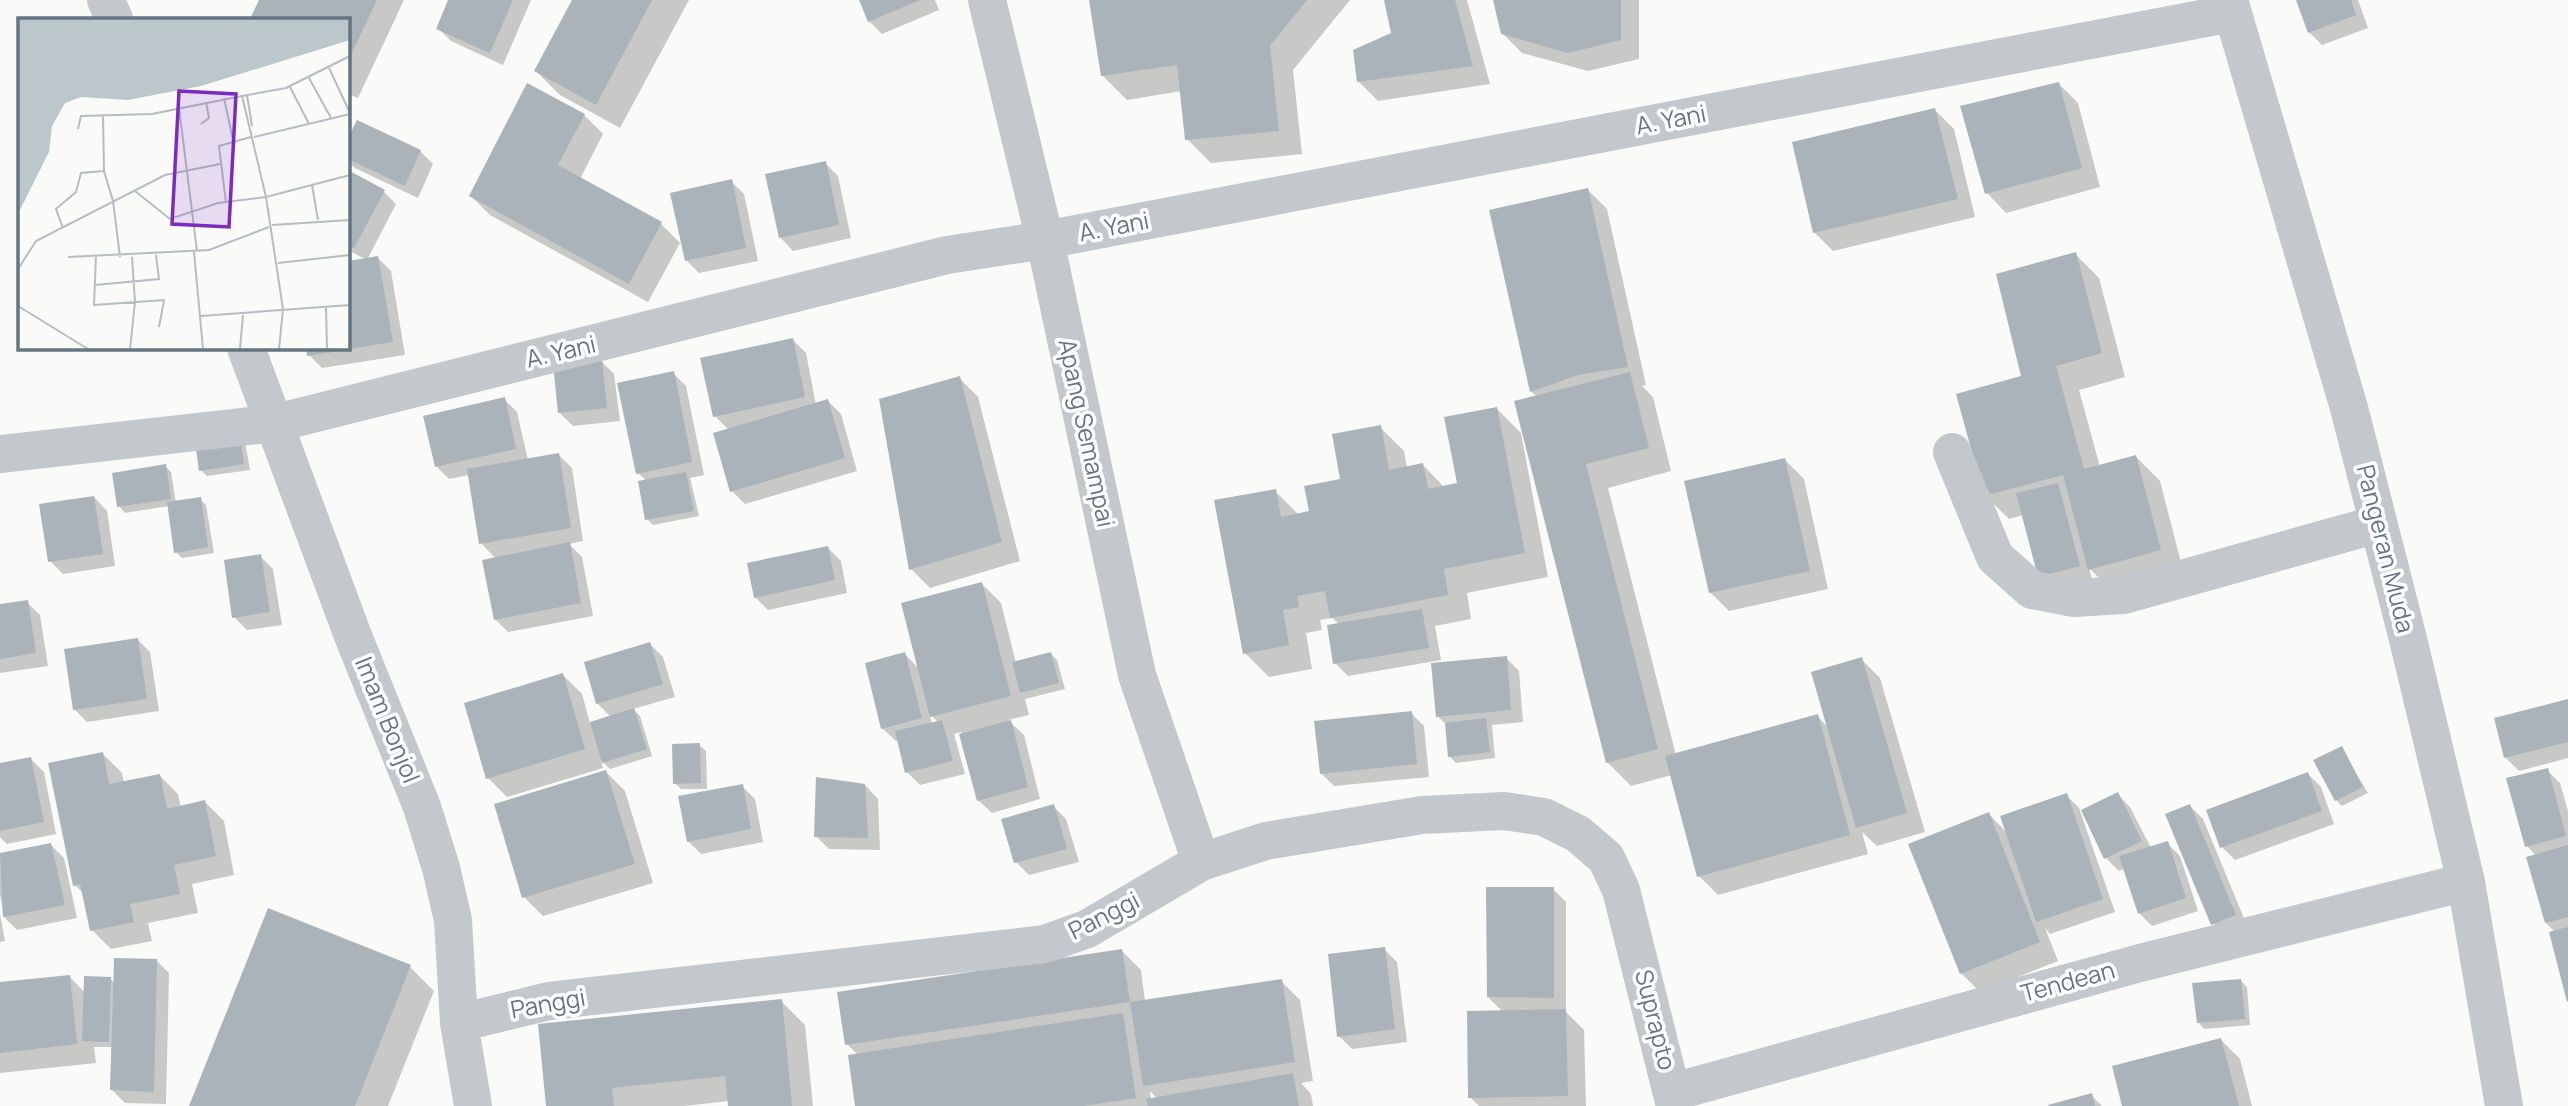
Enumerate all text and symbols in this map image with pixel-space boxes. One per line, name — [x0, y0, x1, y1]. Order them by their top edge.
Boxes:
inset map — [18, 18, 350, 350]
street label: A. Yani — [1633, 96, 1709, 141]
street label: A. Yani — [1076, 203, 1152, 248]
street label: A. Yani — [522, 327, 599, 375]
street label: Apang Semampai — [1051, 336, 1124, 530]
street label: Pangeran Muda — [2350, 461, 2423, 636]
street label: Imam Bonjol — [348, 651, 429, 787]
street label: Panggi — [1062, 883, 1144, 947]
street label: Tendean — [2017, 952, 2118, 1009]
street label: Suprapto — [1628, 966, 1685, 1073]
street label: Panggi — [508, 980, 588, 1025]

